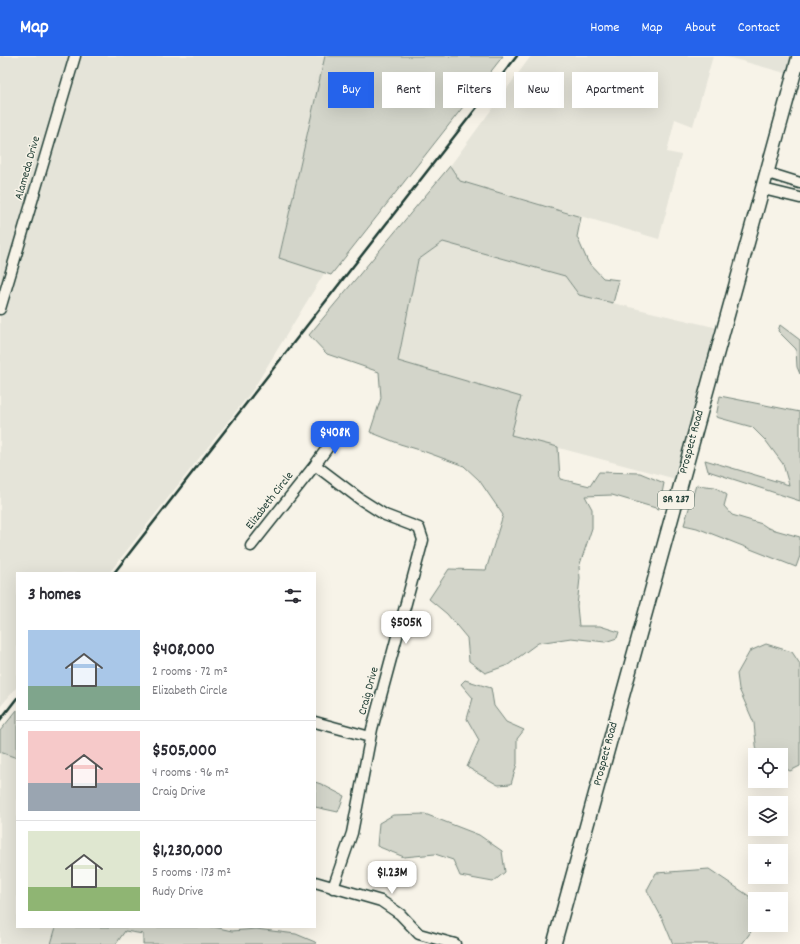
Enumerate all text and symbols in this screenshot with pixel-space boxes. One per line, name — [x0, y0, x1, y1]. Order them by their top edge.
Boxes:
text: Map — [20, 15, 49, 42]
text: Home — [590, 18, 619, 38]
text: Map — [641, 18, 663, 38]
text: About — [685, 18, 716, 38]
text: Contact — [738, 18, 780, 38]
chip: Buy — [328, 72, 374, 108]
chip: Rent — [382, 72, 435, 108]
chip: Filters — [443, 72, 506, 108]
chip: New — [514, 72, 564, 108]
chip: Apartment — [572, 72, 658, 108]
street label: Alameda Drive — [11, 134, 45, 202]
street label: Prospect Road — [675, 408, 709, 476]
pin: $408K — [307, 421, 363, 455]
text: $408K — [320, 424, 350, 443]
street label: Elizabeth Circle — [242, 468, 298, 534]
road number: SR 237 — [658, 491, 694, 509]
text: 3 homes — [28, 584, 81, 608]
icon: filters — [282, 585, 304, 607]
pin: $505K — [378, 611, 434, 645]
text: $505K — [390, 614, 422, 633]
text: $408,000 — [152, 639, 215, 663]
icon: home — [60, 646, 108, 694]
text: 2 rooms · 72 m² — [152, 663, 228, 682]
street label: Craig Drive — [354, 665, 384, 717]
text: Elizabeth Circle — [152, 682, 227, 701]
street label: Prospect Road — [589, 720, 623, 788]
text: $505,000 — [152, 740, 217, 764]
icon: home — [60, 747, 108, 795]
map controls — [748, 748, 788, 932]
button: locate — [748, 748, 788, 788]
text: 4 rooms · 96 m² — [152, 764, 229, 783]
text: Craig Drive — [152, 783, 205, 802]
button: layers — [748, 796, 788, 836]
text: $1,230,000 — [152, 840, 223, 864]
button: + — [748, 844, 788, 884]
icon: home — [60, 847, 108, 895]
pin: $1.23M — [359, 861, 425, 895]
text: 5 rooms · 173 m² — [152, 864, 231, 883]
text: $1.23M — [377, 864, 407, 883]
text: Rudy Drive — [152, 883, 203, 902]
button: − — [748, 892, 788, 932]

